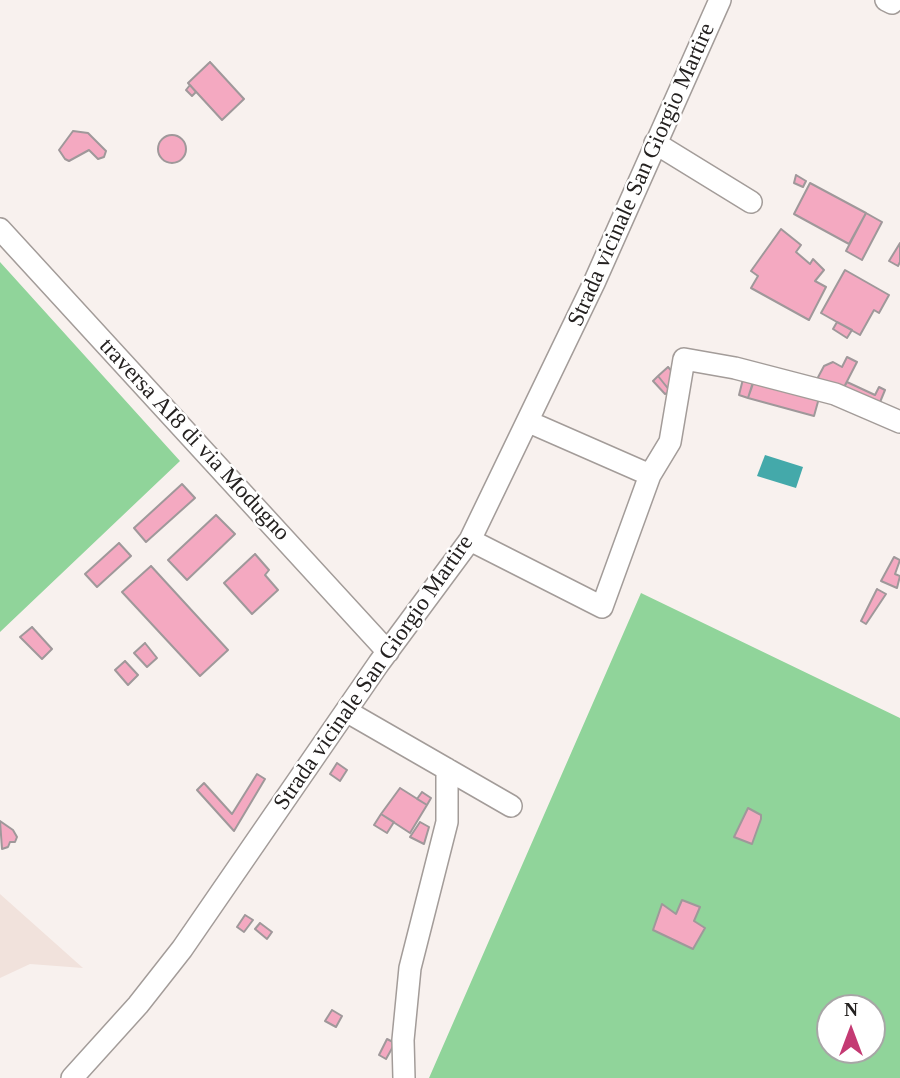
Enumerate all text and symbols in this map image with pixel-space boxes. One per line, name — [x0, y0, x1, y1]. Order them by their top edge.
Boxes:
street label: Strada vicinale San Giorgio Martire — [562, 19, 722, 331]
street label: traversa AI8 di via Modugno — [93, 333, 295, 547]
street label: Strada vicinale San Giorgio Martire — [268, 530, 480, 816]
north arrow — [816, 994, 886, 1064]
text: N — [844, 999, 858, 1020]

